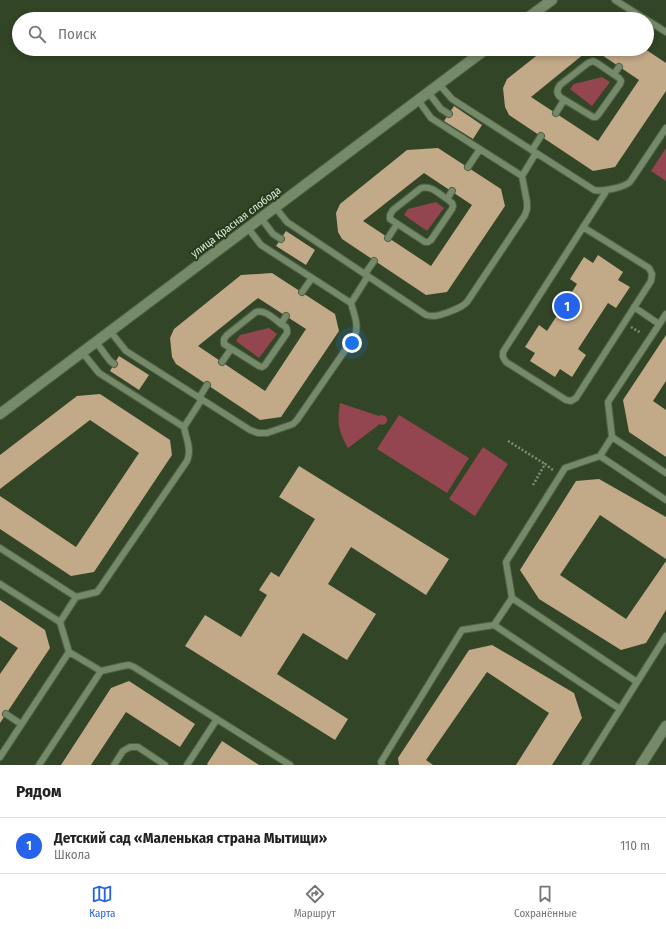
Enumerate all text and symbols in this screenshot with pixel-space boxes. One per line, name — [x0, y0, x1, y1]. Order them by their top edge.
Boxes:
search box — [12, 12, 654, 56]
icon: search — [26, 23, 48, 45]
text: Поиск — [58, 25, 96, 43]
street label: улица Красная слобода — [188, 184, 284, 260]
pin: 1 — [554, 291, 580, 321]
your location — [342, 333, 362, 353]
text: Рядом — [16, 781, 61, 802]
text: Детский сад «Маленькая страна Мытищи» — [54, 829, 327, 847]
text: 1 — [26, 838, 32, 853]
text: 110 m — [620, 838, 650, 853]
text: Школа — [54, 847, 90, 862]
tab: Карта — [89, 883, 115, 920]
tab: Маршрут — [294, 883, 336, 920]
tab: Сохранённые — [514, 883, 577, 920]

